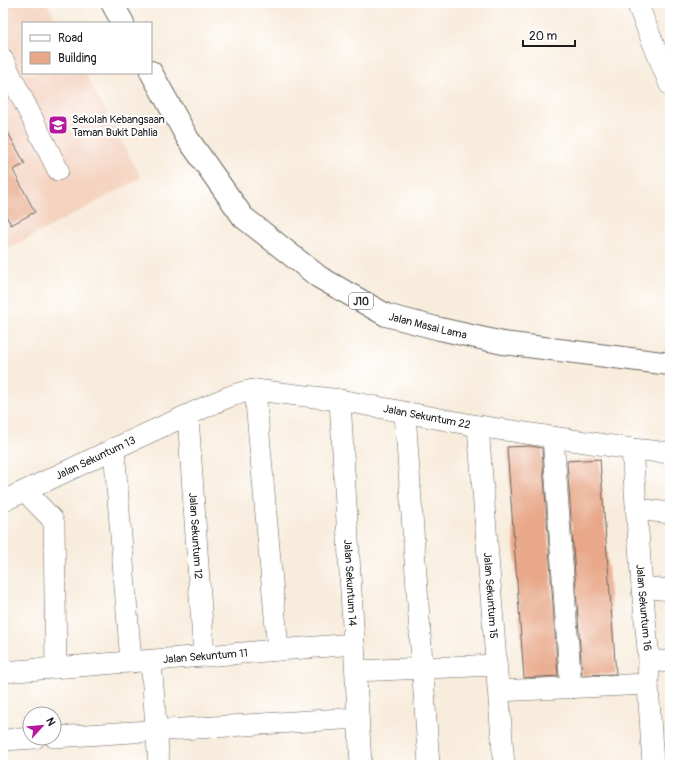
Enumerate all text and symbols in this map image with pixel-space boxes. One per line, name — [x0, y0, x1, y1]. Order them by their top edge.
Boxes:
legend — [22, 22, 152, 74]
scale bar — [523, 22, 575, 48]
text: 20 m — [529, 29, 558, 44]
text: Road — [58, 31, 83, 46]
text: Building — [58, 51, 97, 66]
place label: Sekolah Kebangsaan Taman Bukit Dahlia — [72, 113, 165, 139]
school or university icon: Sekolah Kebangsaan Taman Bukit Dahlia — [47, 114, 69, 136]
road number: J10 — [349, 293, 373, 309]
street label: Jalan Masai Lama — [387, 310, 468, 342]
street label: Jalan Sekuntum 22 — [382, 402, 472, 431]
street label: Jalan Sekuntum 13 — [54, 434, 138, 483]
street label: Jalan Sekuntum 12 — [186, 492, 205, 580]
street label: Jalan Sekuntum 14 — [341, 539, 359, 627]
street label: Jalan Sekuntum 15 — [481, 552, 500, 639]
street label: Jalan Sekuntum 16 — [633, 564, 654, 652]
street label: Jalan Sekuntum 11 — [163, 646, 248, 666]
north arrow — [22, 706, 62, 746]
text: N — [43, 715, 58, 728]

